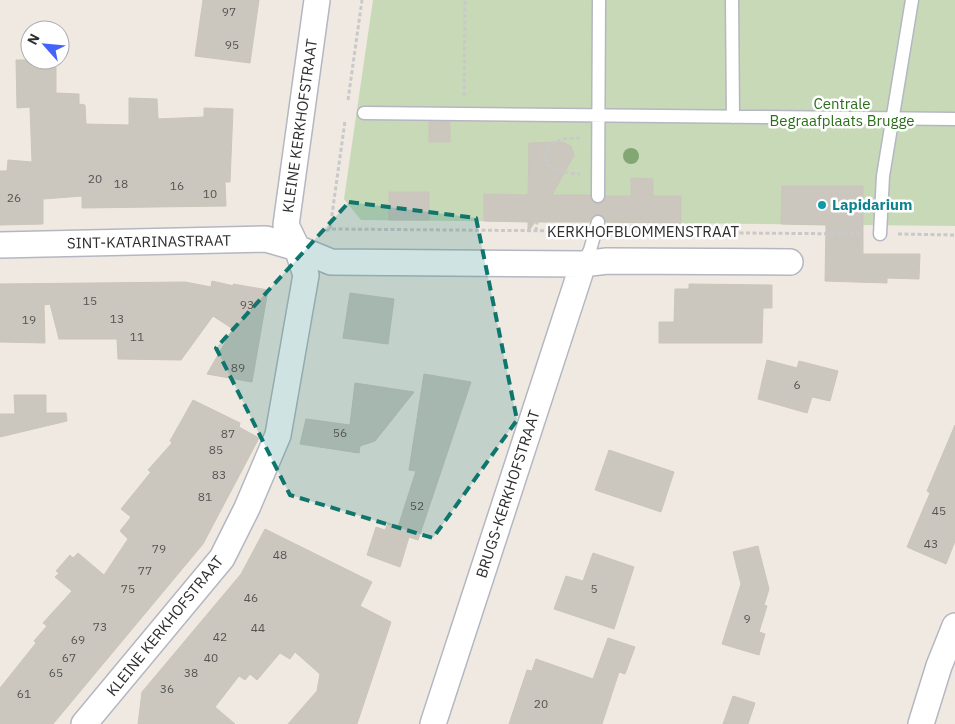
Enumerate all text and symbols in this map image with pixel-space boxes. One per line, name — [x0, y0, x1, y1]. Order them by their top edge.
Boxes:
house number: 97 — [222, 4, 236, 19]
north arrow — [20, 20, 70, 70]
text: N — [23, 30, 44, 48]
house number: 95 — [225, 37, 239, 52]
street label: KLEINE KERKHOFSTRAAT — [278, 37, 321, 214]
park label: Centrale Begraafplaats Brugge — [769, 94, 915, 130]
house number: 20 — [88, 171, 102, 186]
house number: 18 — [114, 176, 128, 191]
house number: 16 — [170, 178, 184, 193]
house number: 10 — [203, 186, 217, 201]
house number: 26 — [7, 190, 21, 205]
place label: Lapidarium — [832, 195, 912, 214]
marker: Lapidarium — [816, 199, 828, 211]
street label: KERKHOFBLOMMENSTRAAT — [547, 222, 739, 241]
street label: SINT-KATARINASTRAAT — [67, 231, 232, 252]
house number: 15 — [83, 293, 97, 308]
house number: 93 — [240, 297, 254, 312]
house number: 13 — [110, 311, 124, 326]
house number: 19 — [22, 312, 36, 327]
house number: 11 — [130, 329, 144, 344]
house number: 89 — [231, 360, 245, 375]
house number: 6 — [793, 377, 801, 392]
street label: BRUGS-KERKHOFSTRAAT — [471, 407, 544, 580]
house number: 56 — [333, 425, 347, 440]
house number: 87 — [221, 426, 235, 441]
house number: 85 — [209, 442, 223, 457]
house number: 83 — [212, 467, 226, 482]
house number: 81 — [198, 489, 212, 504]
house number: 52 — [410, 498, 424, 513]
house number: 45 — [932, 503, 946, 518]
house number: 43 — [924, 536, 938, 551]
house number: 79 — [152, 541, 166, 556]
house number: 48 — [273, 547, 287, 562]
street label: KLEINE KERKHOFSTRAAT — [102, 551, 227, 700]
house number: 77 — [138, 563, 152, 578]
house number: 75 — [121, 581, 135, 596]
house number: 5 — [590, 581, 598, 596]
house number: 46 — [244, 590, 258, 605]
house number: 9 — [743, 611, 751, 626]
house number: 73 — [93, 619, 107, 634]
house number: 44 — [251, 620, 265, 635]
house number: 42 — [213, 629, 227, 644]
house number: 69 — [71, 632, 85, 647]
house number: 67 — [62, 650, 76, 665]
house number: 40 — [204, 650, 218, 665]
house number: 65 — [49, 665, 63, 680]
house number: 38 — [184, 665, 198, 680]
house number: 36 — [160, 681, 174, 696]
house number: 61 — [17, 686, 31, 701]
house number: 20 — [534, 696, 548, 711]

